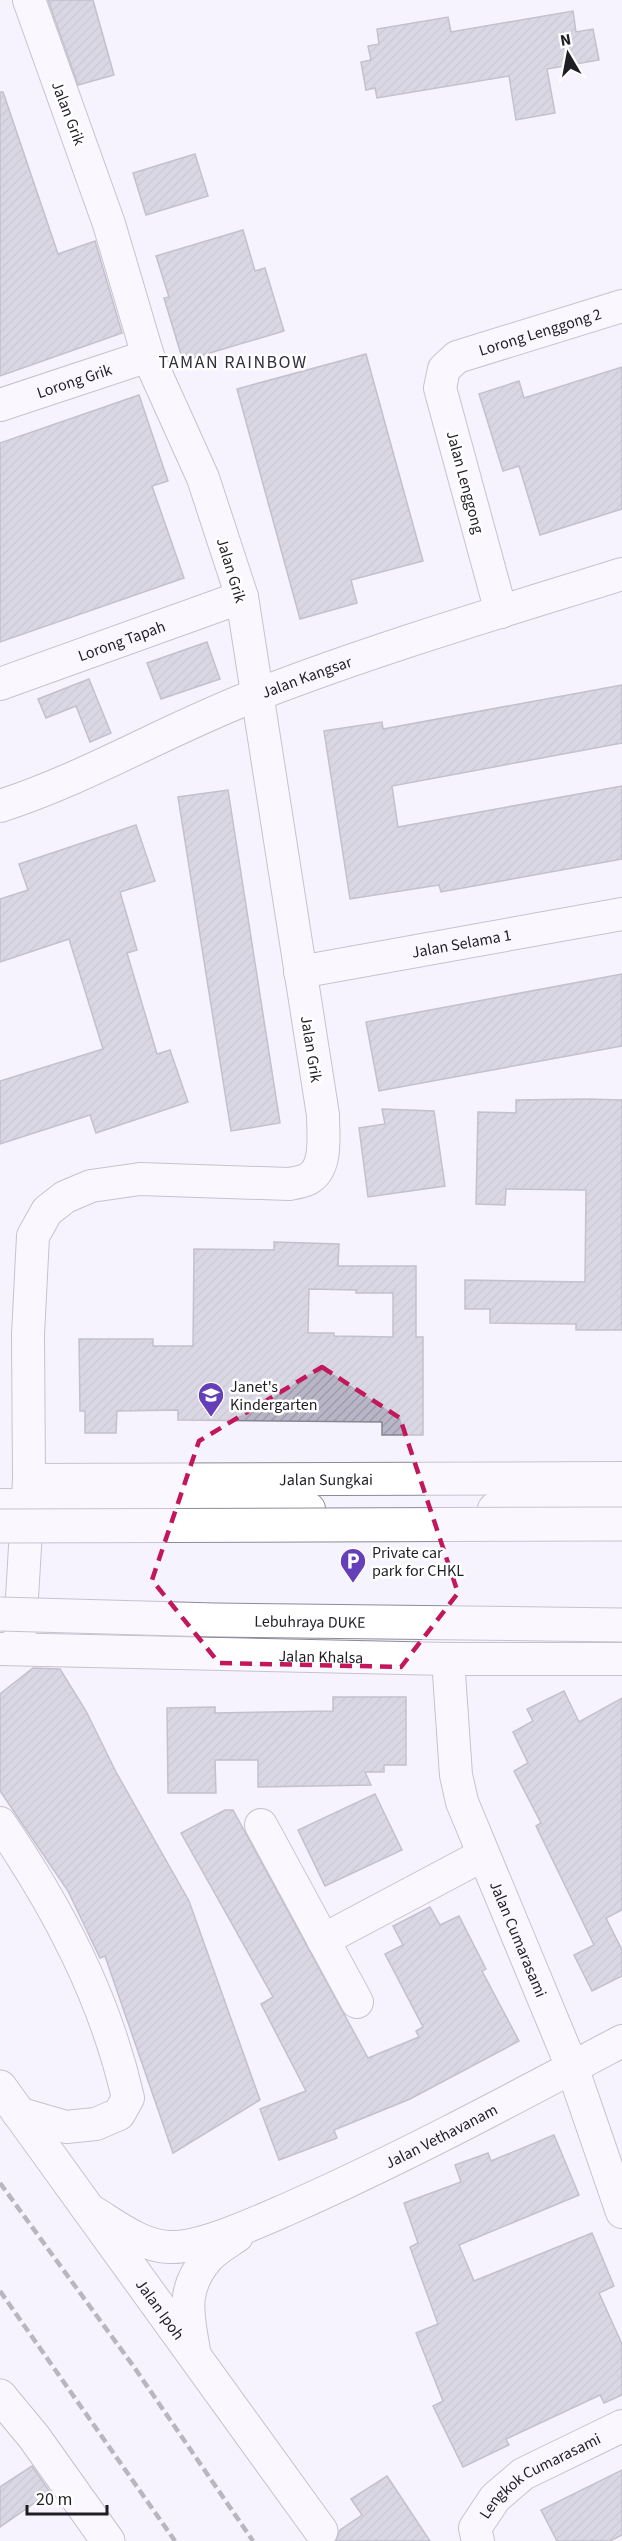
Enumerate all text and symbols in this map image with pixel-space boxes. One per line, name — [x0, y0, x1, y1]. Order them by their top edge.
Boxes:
north arrow — [538, 24, 598, 84]
text: N — [558, 28, 573, 52]
street label: Jalan Grik — [46, 78, 90, 149]
street label: Lorong Lenggong 2 — [476, 303, 604, 362]
district label: TAMAN RAINBOW — [158, 350, 308, 375]
street label: Lorong Grik — [34, 359, 115, 404]
street label: Jalan Lenggong — [441, 428, 489, 536]
street label: Jalan Grik — [211, 535, 251, 606]
street label: Lorong Tapah — [75, 615, 168, 667]
street label: Jalan Kangsar — [259, 651, 355, 704]
street label: Jalan Selama 1 — [410, 924, 513, 964]
street label: Jalan Grik — [295, 1014, 327, 1084]
place label: Janet's Kindergarten — [230, 1376, 317, 1416]
school or university icon: Janet's Kindergarten — [196, 1380, 226, 1418]
street label: Jalan Sungkai — [279, 1469, 373, 1491]
place label: Private car park for CHKL — [372, 1542, 464, 1582]
parking icon: Private car park for CHKL — [338, 1546, 368, 1584]
street label: Lebuhraya DUKE — [254, 1610, 366, 1634]
street label: Jalan Khalsa — [278, 1645, 364, 1669]
street label: Jalan Cumarasami — [484, 1878, 552, 2001]
street label: Jalan Vethavanam — [382, 2099, 502, 2174]
street label: Jalan Ipoh — [130, 2275, 189, 2345]
street label: Lengkok Cumarasami — [474, 2428, 605, 2523]
scale bar — [27, 2478, 106, 2516]
text: 20 m — [36, 2487, 72, 2512]

